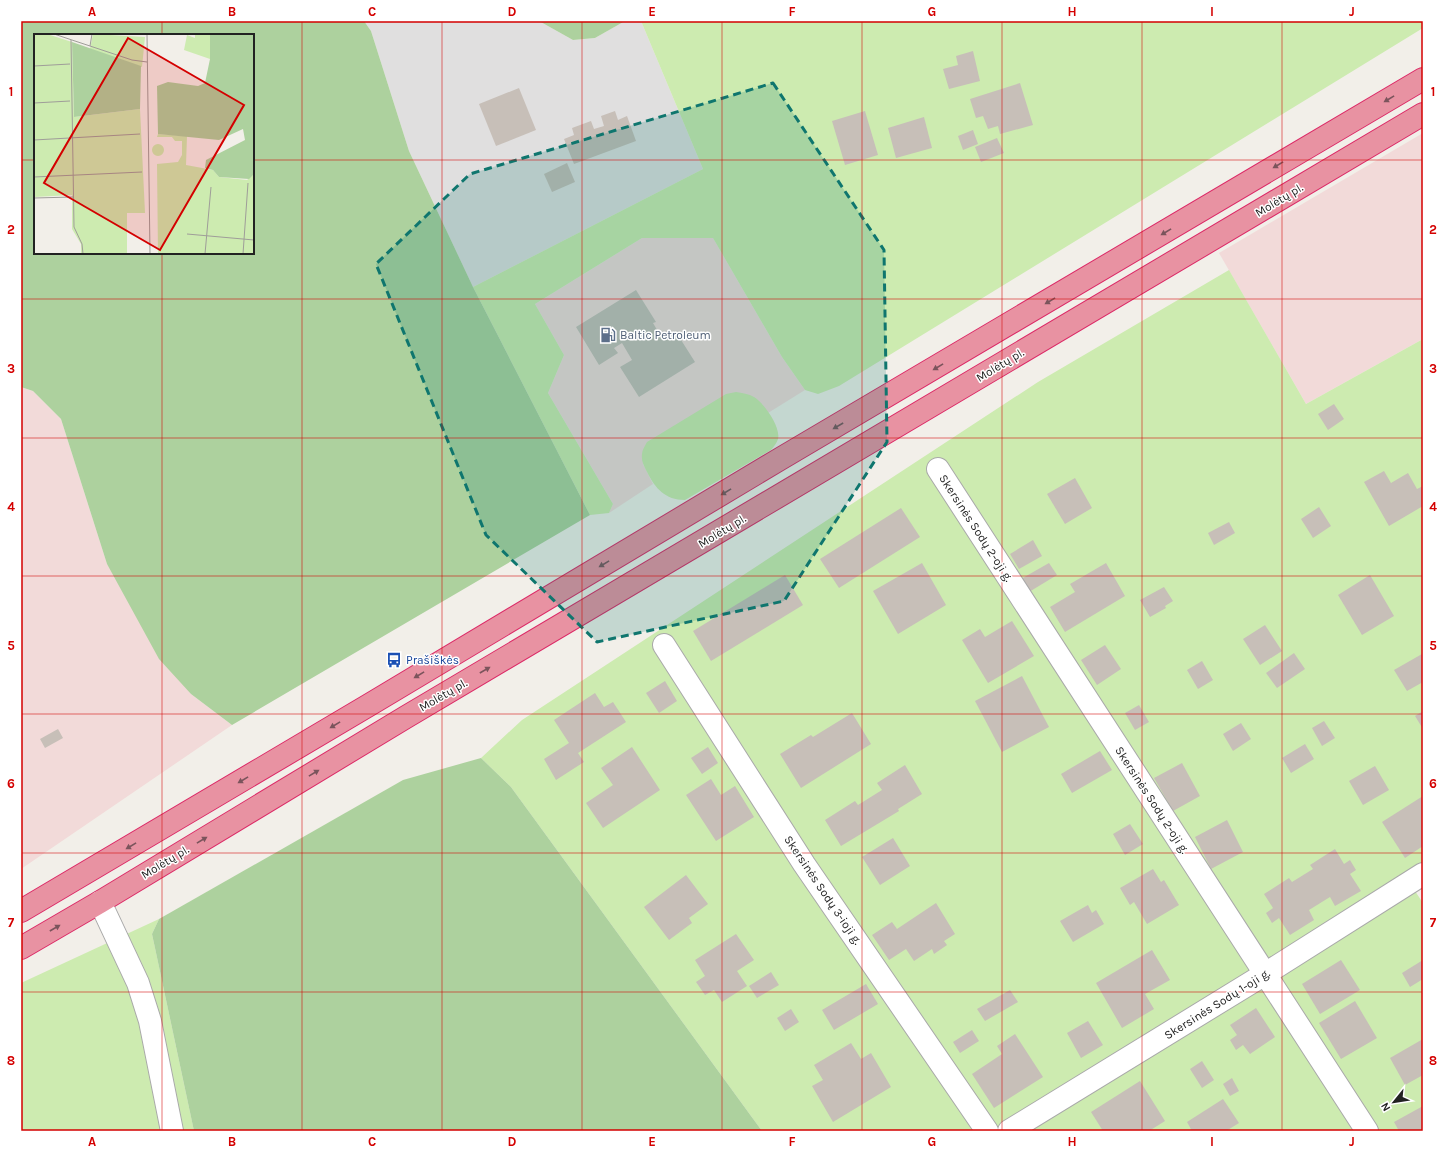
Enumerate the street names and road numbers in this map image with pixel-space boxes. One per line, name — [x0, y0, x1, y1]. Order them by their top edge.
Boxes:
street label: Molėtų pl. — [1253, 180, 1305, 220]
street label: Molėtų pl. — [974, 345, 1026, 385]
street label: Skersinės Sodų 2-oji g. — [936, 472, 1016, 584]
street label: Molėtų pl. — [696, 511, 748, 551]
street label: Molėtų pl. — [416, 676, 470, 714]
street label: Skersinės Sodų 2-oji g. — [1112, 744, 1192, 856]
street label: Skersinės Sodų 3-ioji g. — [781, 833, 865, 947]
street label: Molėtų pl. — [139, 842, 191, 882]
street label: Skersinės Sodų 1-oji g. — [1162, 966, 1272, 1042]

